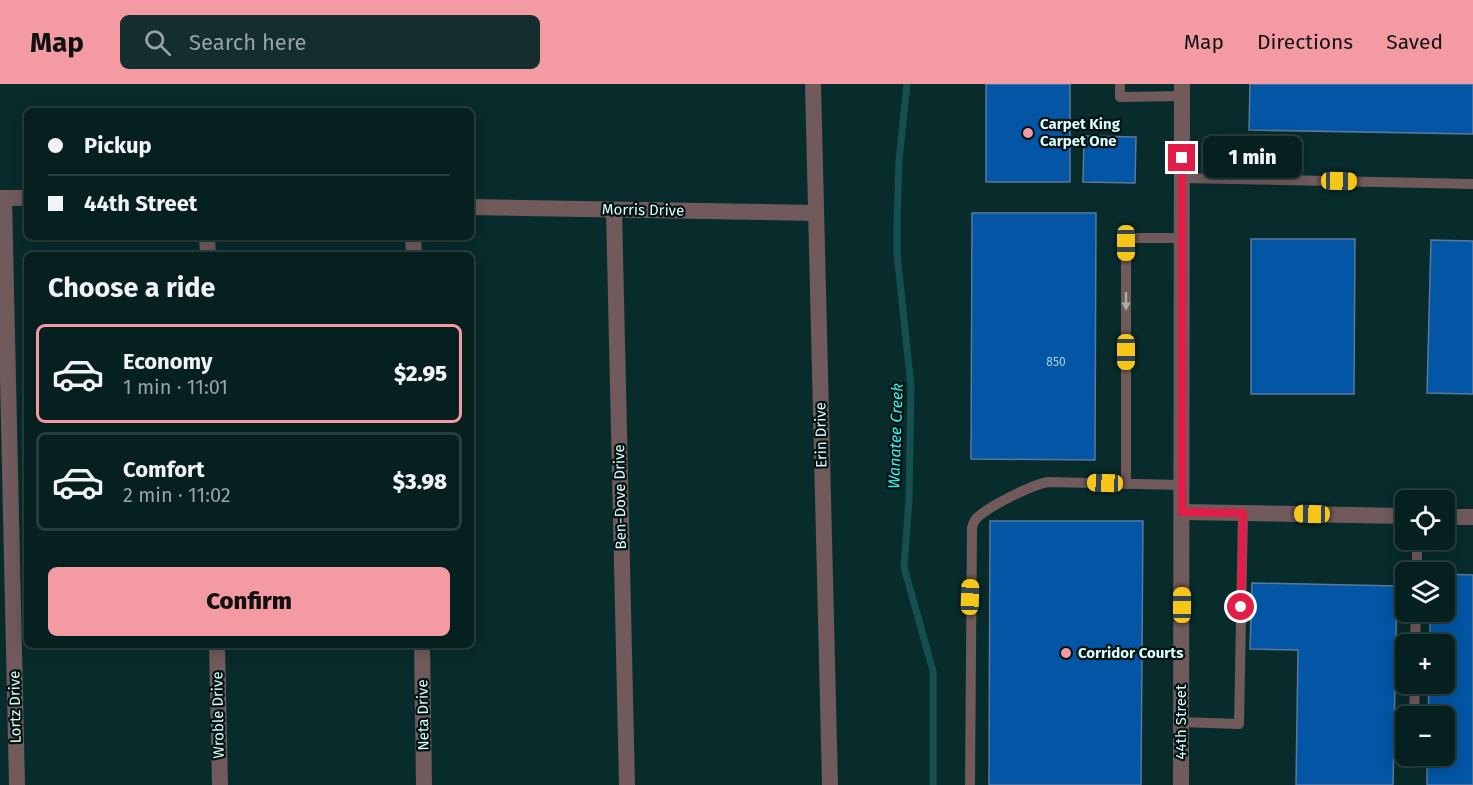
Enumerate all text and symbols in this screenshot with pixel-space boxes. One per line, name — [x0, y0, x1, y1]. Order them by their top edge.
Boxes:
search box — [120, 15, 540, 69]
text: Map — [30, 26, 84, 59]
icon: search — [141, 26, 174, 59]
text: Search here — [189, 29, 307, 56]
text: Map — [1184, 29, 1224, 55]
text: Directions — [1257, 29, 1353, 55]
text: Saved — [1386, 29, 1443, 55]
place label: Carpet King Carpet One — [1040, 115, 1121, 150]
marker: Carpet King Carpet One — [1021, 126, 1035, 140]
text: Pickup — [84, 132, 152, 159]
callout: 1 min — [1203, 137, 1302, 179]
route end — [1168, 144, 1195, 171]
text: 1 min — [1229, 145, 1276, 169]
car — [1321, 172, 1357, 190]
text: 44th Street — [84, 190, 197, 217]
street label: Morris Drive — [602, 200, 684, 220]
car — [1117, 225, 1135, 261]
text: Choose a ride — [48, 272, 215, 304]
one-way arrow — [1121, 292, 1131, 311]
car — [1117, 334, 1135, 370]
icon: car — [51, 347, 105, 401]
text: Economy — [123, 348, 212, 375]
house number: 850 — [1046, 355, 1066, 369]
text: $2.95 — [394, 360, 447, 387]
text: 1 min · 11:01 — [123, 375, 228, 399]
water label: Wanatee Creek — [884, 383, 907, 489]
street label: Erin Drive — [811, 402, 831, 468]
street label: Ben-Dove Drive — [610, 444, 630, 550]
icon: car — [51, 455, 105, 509]
text: Comfort — [123, 456, 204, 483]
text: $3.98 — [393, 468, 447, 495]
car — [1087, 473, 1123, 493]
text: 2 min · 11:02 — [123, 483, 231, 507]
map controls — [1395, 490, 1455, 766]
button: locate — [1395, 490, 1455, 550]
car — [1294, 505, 1330, 523]
button: layers — [1395, 562, 1455, 622]
button: Confirm — [48, 567, 450, 636]
car — [960, 579, 980, 615]
car — [1173, 587, 1191, 623]
route start — [1227, 593, 1254, 620]
button: + — [1395, 634, 1455, 694]
place label: Corridor Courts — [1078, 644, 1183, 662]
marker: Corridor Courts — [1059, 646, 1073, 660]
street label: Lortz Drive — [5, 670, 25, 744]
street label: Wroble Drive — [208, 671, 228, 759]
street label: Neta Drive — [413, 679, 433, 751]
street label: 44th Street — [1172, 684, 1190, 759]
button: − — [1395, 706, 1455, 766]

